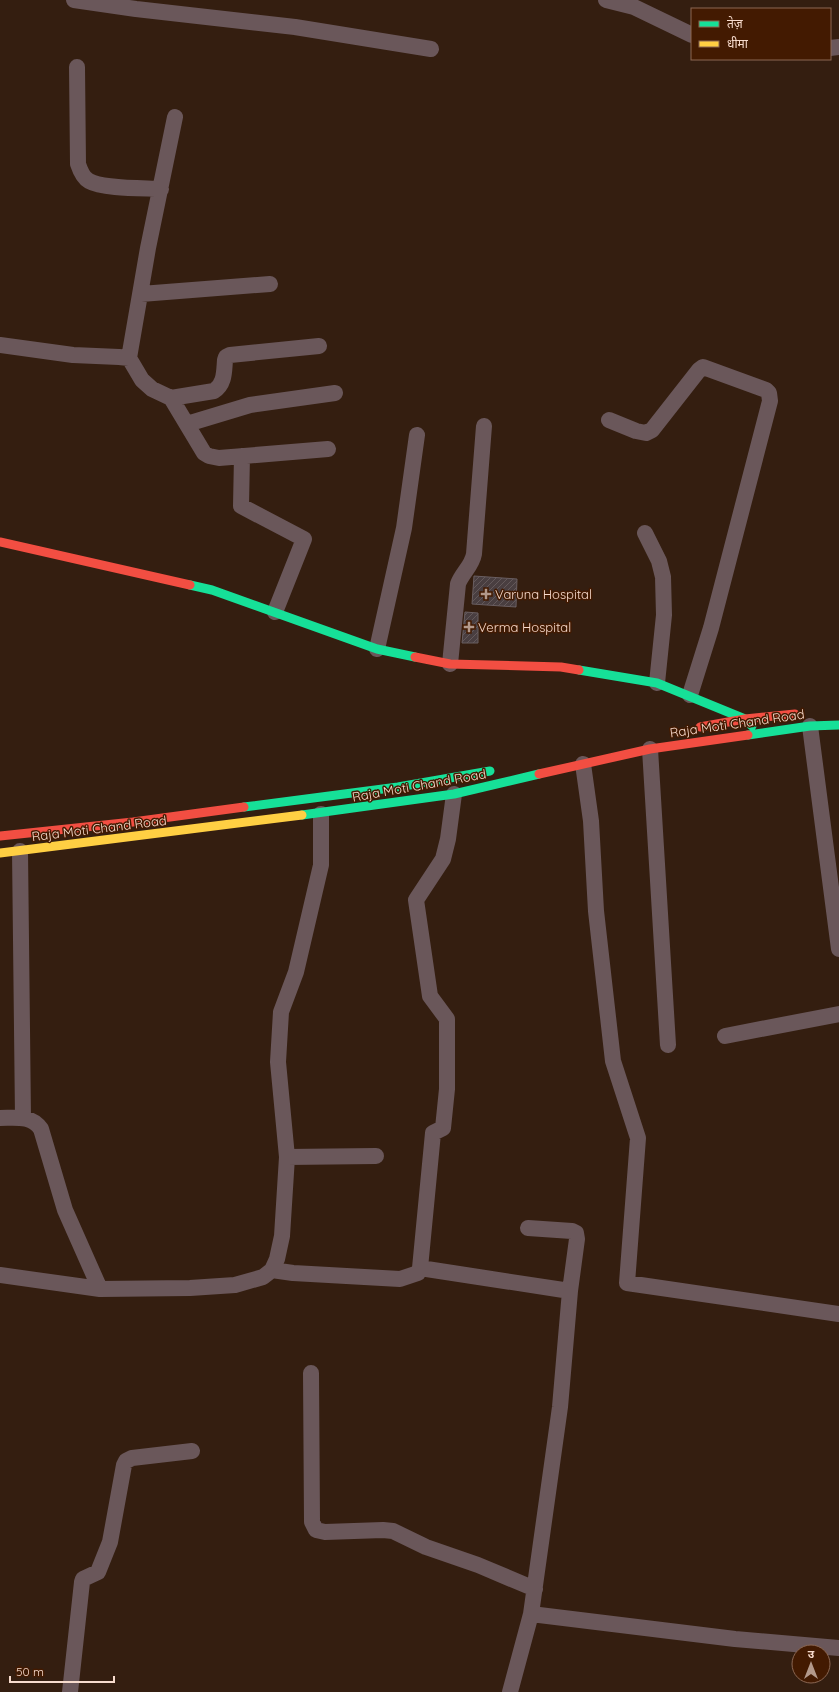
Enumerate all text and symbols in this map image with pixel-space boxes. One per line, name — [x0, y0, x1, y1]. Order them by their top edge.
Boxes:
legend — [691, 8, 831, 60]
text: तेज़ — [727, 16, 744, 31]
text: धीमा — [727, 36, 749, 51]
place label: Varuna Hospital — [495, 586, 592, 602]
marker: Varuna Hospital — [480, 588, 492, 600]
place label: Verma Hospital — [478, 619, 571, 635]
marker: Verma Hospital — [463, 621, 475, 633]
street label: Raja Moti Chand Road — [669, 706, 805, 740]
street label: Raja Moti Chand Road — [351, 765, 487, 805]
street label: Raja Moti Chand Road — [31, 812, 167, 844]
north arrow — [791, 1644, 831, 1684]
text: उ — [808, 1647, 815, 1661]
scale bar — [10, 1658, 114, 1684]
text: 50 m — [16, 1664, 44, 1679]

